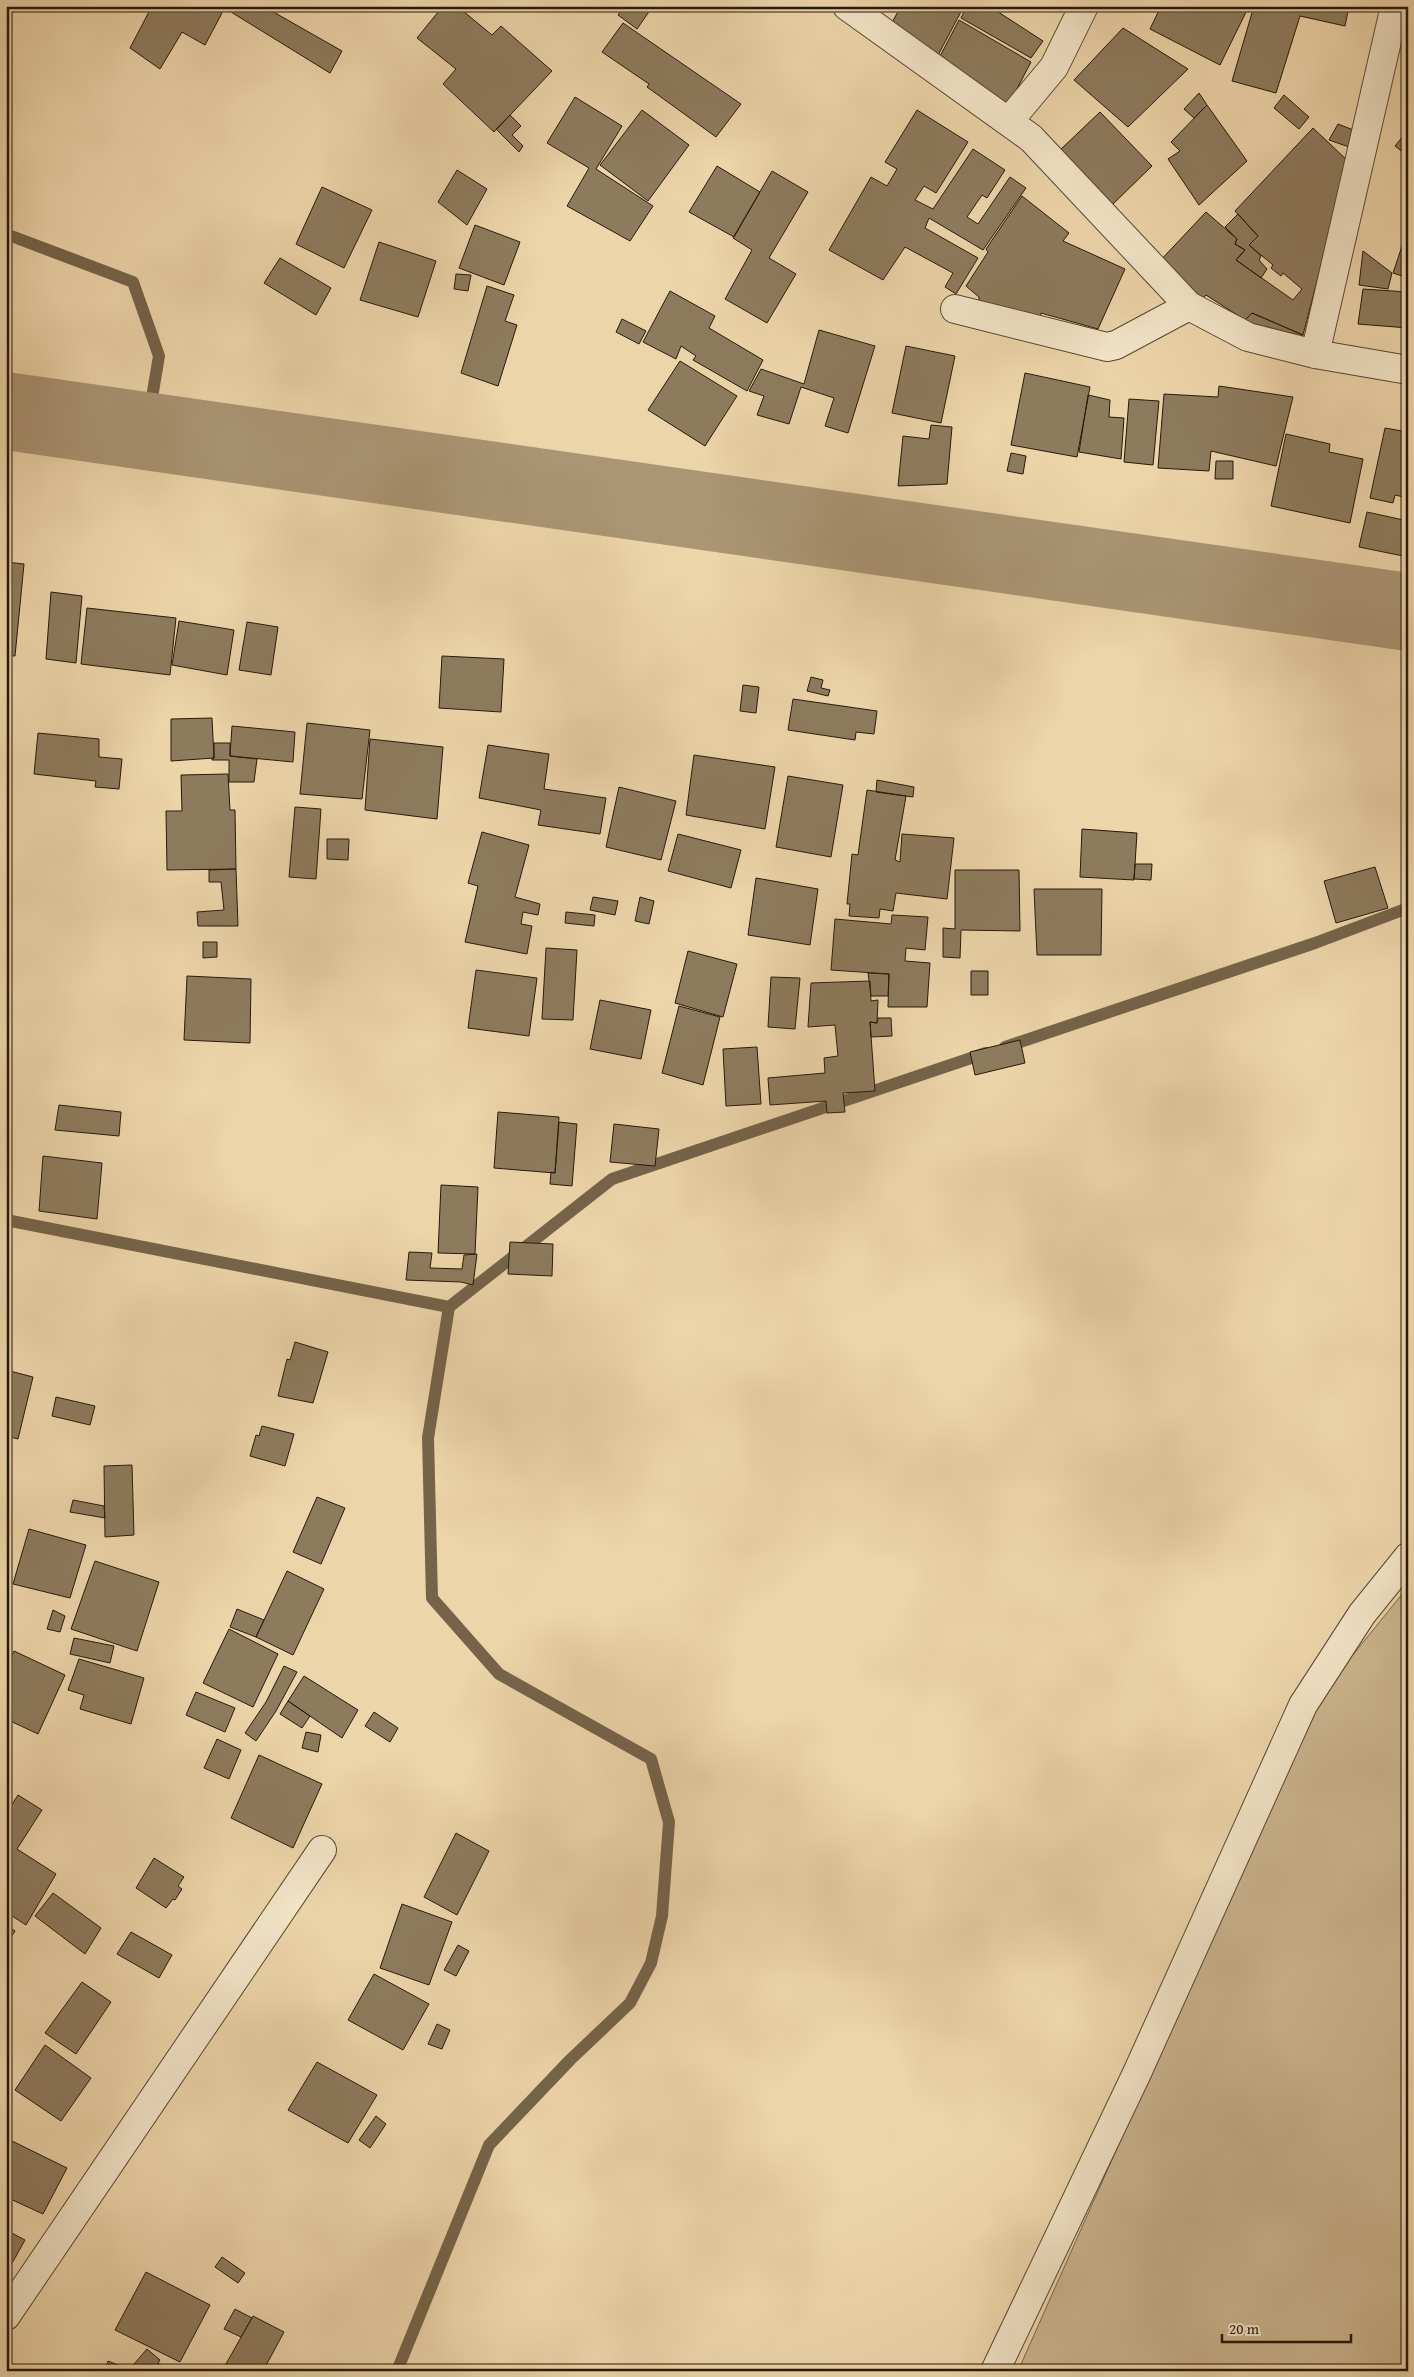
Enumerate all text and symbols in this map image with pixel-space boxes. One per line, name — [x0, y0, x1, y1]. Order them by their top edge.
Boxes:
scale bar — [1222, 2312, 1350, 2344]
text: 20 m — [1229, 2318, 1260, 2339]

